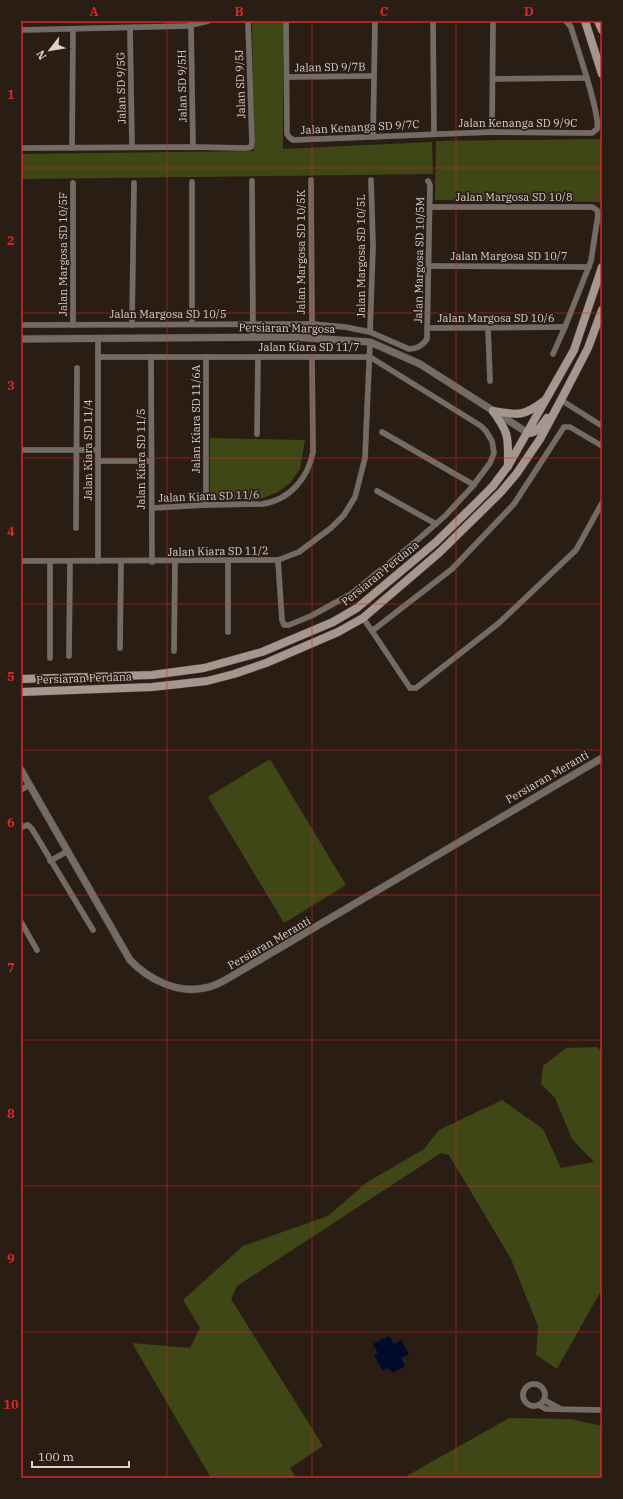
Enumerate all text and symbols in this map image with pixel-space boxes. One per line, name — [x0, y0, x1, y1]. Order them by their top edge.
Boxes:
text: A — [89, 3, 99, 20]
text: B — [234, 3, 244, 20]
text: C — [380, 3, 389, 20]
text: D — [524, 3, 534, 20]
north arrow — [30, 30, 70, 70]
text: N — [33, 48, 50, 62]
street label: Jalan SD 9/5H — [174, 49, 190, 122]
street label: Jalan SD 9/5J — [232, 49, 248, 119]
street label: Jalan SD 9/5G — [113, 52, 129, 124]
street label: Jalan SD 9/7B — [294, 59, 366, 75]
text: 1 — [7, 86, 15, 103]
street label: Jalan Kenanga SD 9/9C — [459, 116, 578, 130]
street label: Jalan Kenanga SD 9/7C — [300, 117, 420, 137]
street label: Jalan Margosa SD 10/5K — [294, 189, 308, 314]
street label: Jalan Margosa SD 10/8 — [456, 190, 573, 204]
street label: Jalan Margosa SD 10/5F — [56, 192, 70, 316]
street label: Jalan Margosa SD 10/5L — [354, 194, 368, 318]
street label: Jalan Margosa SD 10/5M — [411, 197, 427, 323]
text: 2 — [7, 232, 15, 249]
street label: Jalan Margosa SD 10/7 — [451, 249, 568, 263]
street label: Jalan Margosa SD 10/5 — [110, 307, 227, 321]
street label: Jalan Margosa SD 10/6 — [438, 311, 555, 325]
street label: Persiaran Margosa — [239, 320, 335, 336]
street label: Jalan Kiara SD 11/7 — [258, 340, 360, 354]
street label: Jalan Kiara SD 11/6A — [189, 364, 203, 473]
text: 3 — [7, 377, 15, 394]
street label: Jalan Kiara SD 11/4 — [81, 399, 95, 501]
street label: Jalan Kiara SD 11/5 — [134, 408, 148, 510]
street label: Jalan Kiara SD 11/6 — [158, 487, 260, 505]
text: 4 — [7, 523, 15, 540]
street label: Persiaran Perdana — [338, 537, 422, 609]
street label: Jalan Kiara SD 11/2 — [167, 543, 269, 559]
text: 5 — [7, 668, 15, 685]
street label: Persiaran Perdana — [36, 669, 132, 687]
street label: Persiaran Meranti — [503, 747, 591, 806]
text: 6 — [7, 814, 15, 831]
street label: Persiaran Meranti — [225, 913, 313, 972]
text: 7 — [7, 959, 15, 976]
text: 8 — [7, 1105, 15, 1122]
text: 9 — [7, 1250, 15, 1267]
text: 10 — [3, 1396, 19, 1413]
scale bar — [32, 1443, 129, 1469]
text: 100 m — [38, 1449, 74, 1464]

